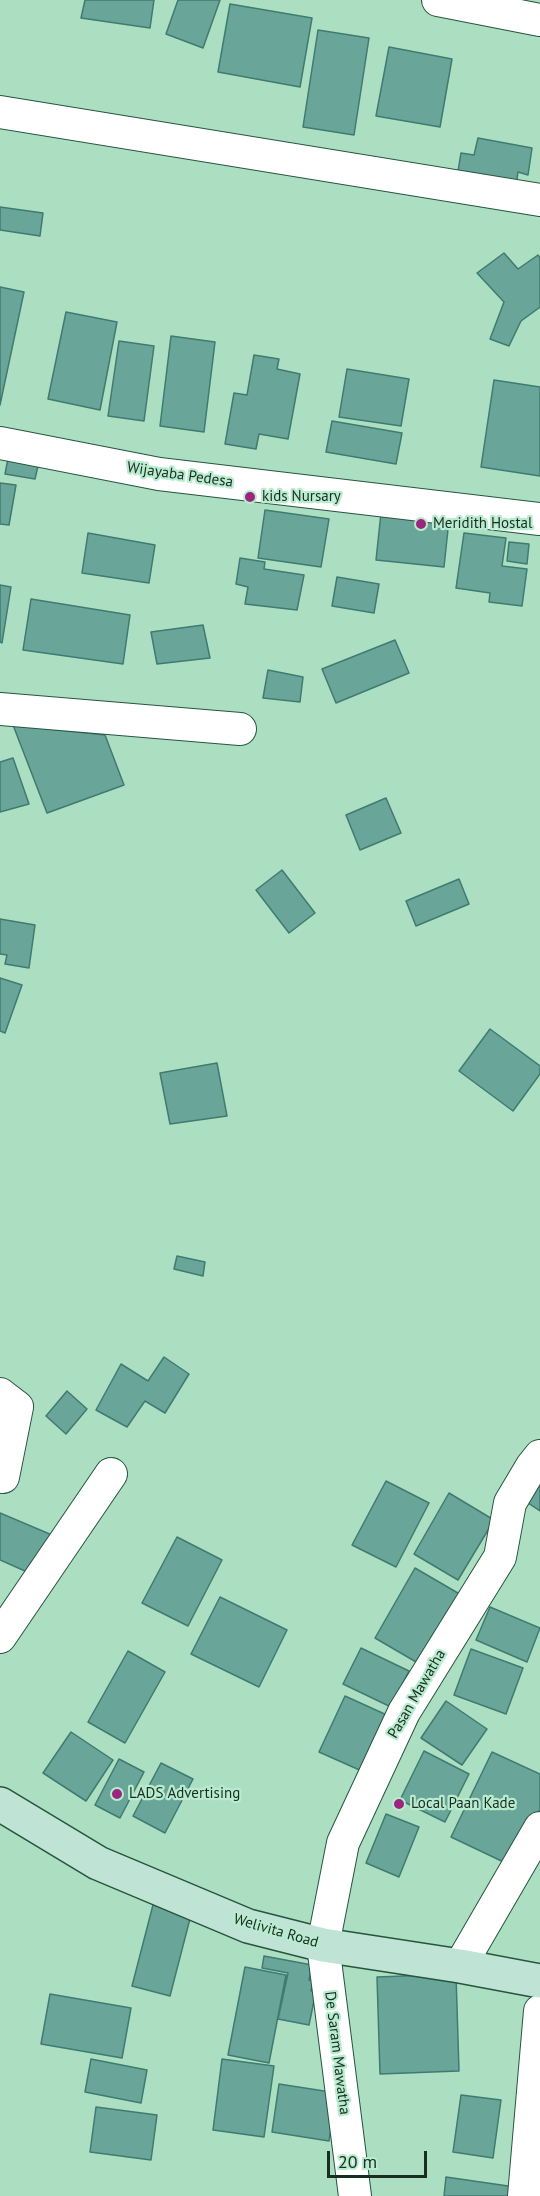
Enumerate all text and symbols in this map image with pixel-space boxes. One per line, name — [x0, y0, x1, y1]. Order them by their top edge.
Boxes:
street label: Wijayaba Pedesa — [126, 459, 234, 491]
place label: kids Nursary — [262, 488, 341, 506]
marker: kids Nursary — [243, 490, 257, 504]
place label: Meridith Hostal — [433, 515, 532, 533]
marker: Meridith Hostal — [414, 517, 428, 531]
street label: Pasan Mawatha — [384, 1646, 450, 1742]
place label: LADS Advertising — [129, 1785, 240, 1803]
marker: LADS Advertising — [110, 1787, 124, 1801]
place label: Local Paan Kade — [411, 1795, 515, 1813]
marker: Local Paan Kade — [392, 1797, 406, 1811]
street label: Welivita Road — [232, 1910, 320, 1952]
street label: De Saram Mawatha — [321, 1990, 353, 2116]
scale bar — [330, 2139, 430, 2177]
text: 20 m — [338, 2150, 377, 2173]

